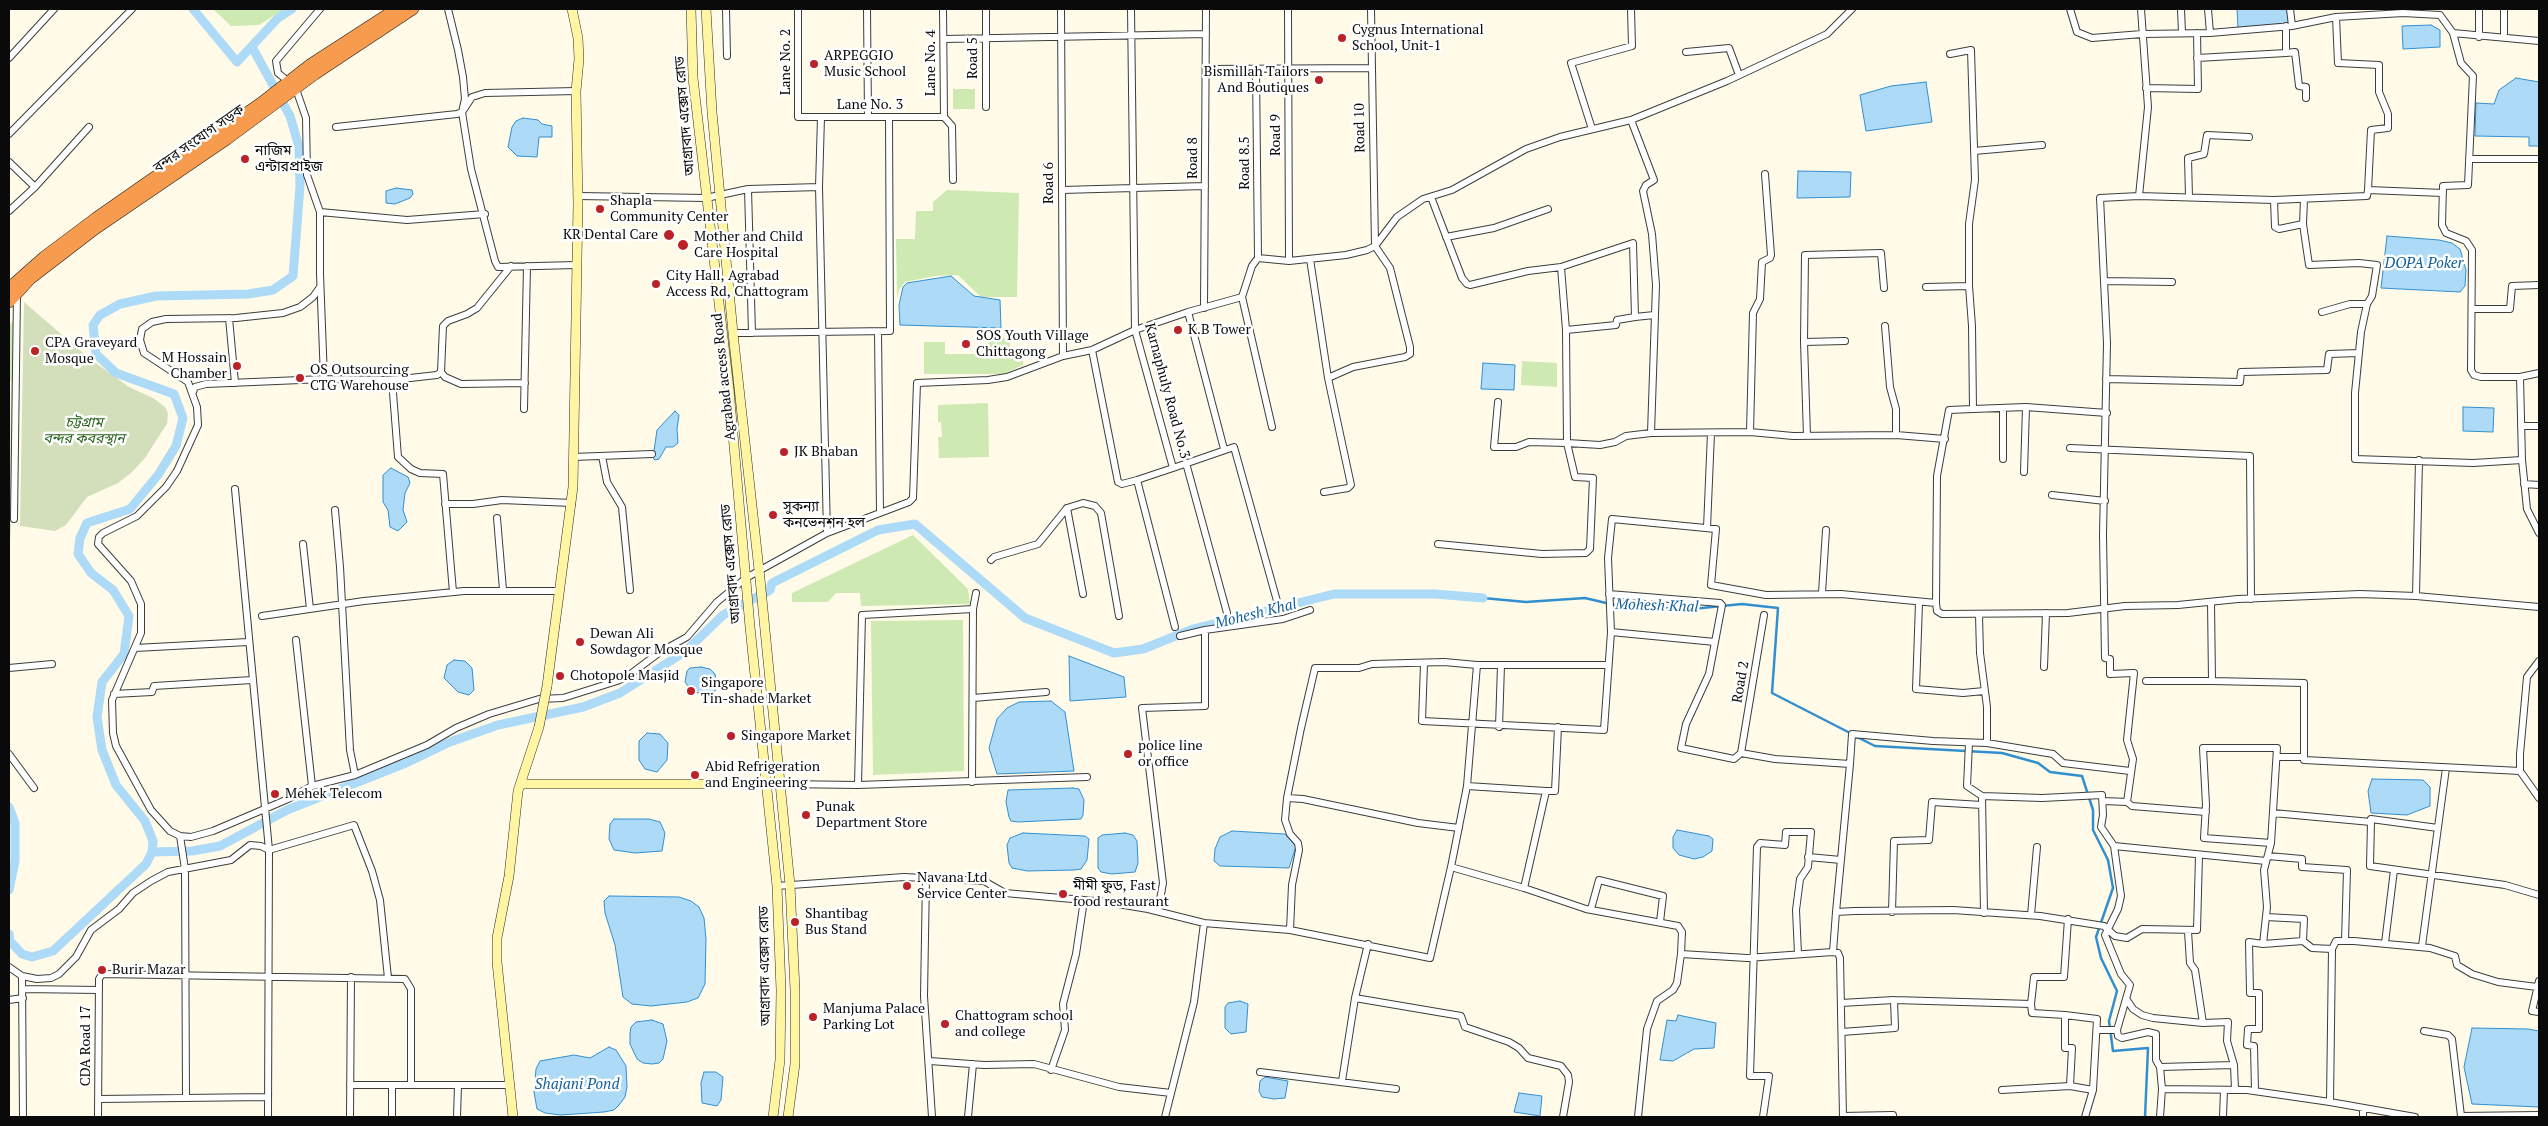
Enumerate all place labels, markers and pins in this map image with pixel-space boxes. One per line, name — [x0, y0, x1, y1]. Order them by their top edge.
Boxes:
place label: Cygnus International School, Unit-1 — [1352, 22, 1484, 54]
marker: Cygnus International School, Unit-1 — [1336, 32, 1348, 44]
place label: ARPEGGIO Music School — [824, 48, 906, 80]
marker: ARPEGGIO Music School — [808, 58, 820, 70]
place label: Bismillah Tailors And Boutiques — [1204, 64, 1309, 96]
marker: Bismillah Tailors And Boutiques — [1313, 74, 1325, 86]
place label: নাজিম এন্টারপ্রাইজ — [255, 143, 323, 176]
marker: নাজিম এন্টারপ্রাইজ — [239, 153, 251, 165]
place label: Shapla Community Center — [610, 193, 728, 226]
marker: Shapla Community Center — [594, 203, 606, 215]
place label: KR Dental Care — [563, 227, 658, 243]
marker: KR Dental Care — [662, 228, 676, 242]
place label: Mother and Child Care Hospital — [694, 229, 803, 262]
marker: Mother and Child Care Hospital — [676, 238, 690, 252]
place label: City Hall, Agrabad Access Rd, Chattogram — [666, 268, 809, 300]
marker: City Hall, Agrabad Access Rd, Chattogram — [650, 278, 662, 290]
place label: K.B Tower — [1188, 322, 1251, 338]
marker: K.B Tower — [1172, 324, 1184, 336]
place label: SOS Youth Village Chittagong — [976, 328, 1089, 361]
place label: CPA Graveyard Mosque — [45, 335, 137, 368]
marker: SOS Youth Village Chittagong — [960, 338, 972, 350]
marker: CPA Graveyard Mosque — [29, 345, 41, 357]
place label: M Hossain Chamber — [162, 350, 227, 382]
marker: M Hossain Chamber — [231, 360, 243, 372]
place label: OS Outsourcing CTG Warehouse — [310, 362, 409, 394]
marker: OS Outsourcing CTG Warehouse — [294, 372, 306, 384]
place label: JK Bhaban — [794, 444, 858, 460]
marker: JK Bhaban — [778, 446, 790, 458]
place label: সুকন্যা কনভেনশন হল — [783, 499, 865, 532]
marker: সুকন্যা কনভেনশন হল — [767, 509, 779, 521]
place label: Dewan Ali Sowdagor Mosque — [590, 626, 703, 658]
marker: Dewan Ali Sowdagor Mosque — [574, 636, 586, 648]
place label: Chotopole Masjid — [570, 668, 679, 684]
marker: Chotopole Masjid — [554, 670, 566, 682]
place label: Singapore Tin-shade Market — [701, 675, 812, 708]
marker: Singapore Tin-shade Market — [685, 685, 697, 697]
place label: Singapore Market — [741, 728, 851, 744]
marker: Singapore Market — [725, 730, 737, 742]
place label: police line or office — [1138, 738, 1203, 770]
marker: police line or office — [1122, 748, 1134, 760]
place label: Abid Refrigeration and Engineering — [705, 759, 820, 792]
marker: Abid Refrigeration and Engineering — [689, 769, 701, 781]
place label: Mehek Telecom — [285, 786, 382, 802]
marker: Mehek Telecom — [269, 788, 281, 800]
place label: Punak Department Store — [816, 799, 927, 832]
marker: Punak Department Store — [800, 809, 812, 821]
place label: Navana Ltd Service Center — [917, 870, 1007, 902]
place label: মীমী ফুড, Fast food restaurant — [1073, 878, 1169, 910]
marker: Navana Ltd Service Center — [901, 880, 913, 892]
marker: মীমী ফুড, Fast food restaurant — [1057, 888, 1069, 900]
place label: Shantibag Bus Stand — [805, 906, 868, 939]
marker: Shantibag Bus Stand — [789, 916, 801, 928]
place label: Burir Mazar — [112, 962, 185, 978]
marker: Burir Mazar — [96, 964, 108, 976]
place label: Manjuma Palace Parking Lot — [823, 1001, 925, 1034]
place label: Chattogram school and college — [955, 1008, 1073, 1040]
marker: Manjuma Palace Parking Lot — [807, 1011, 819, 1023]
marker: Chattogram school and college — [939, 1018, 951, 1030]

